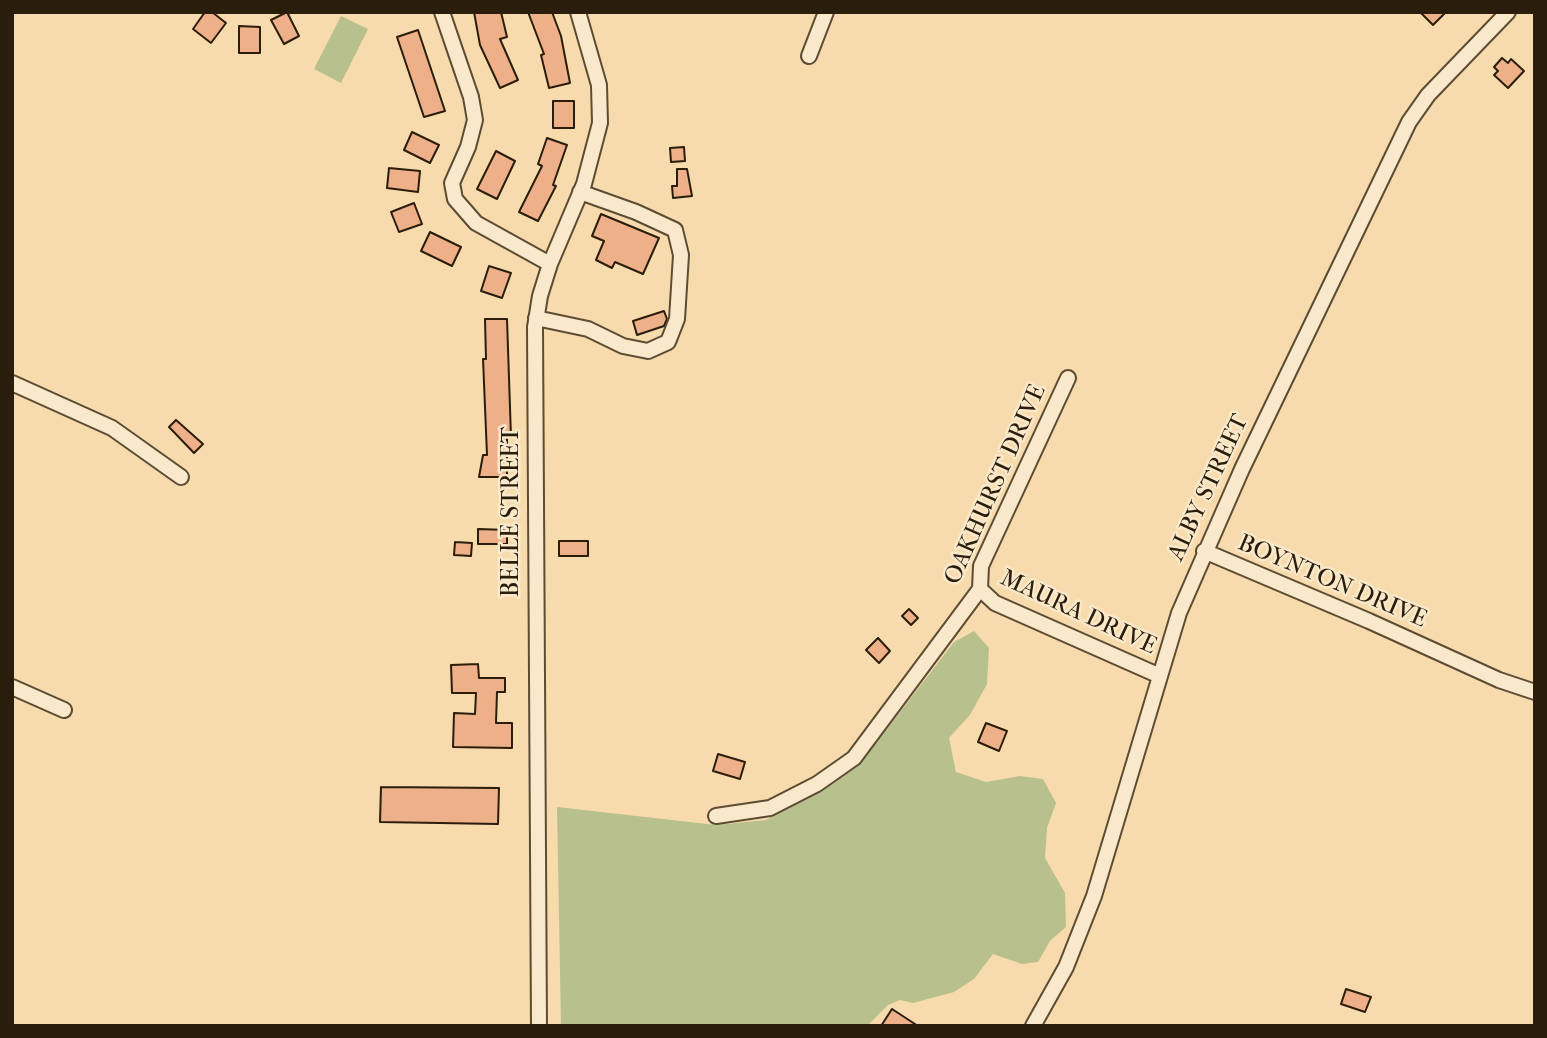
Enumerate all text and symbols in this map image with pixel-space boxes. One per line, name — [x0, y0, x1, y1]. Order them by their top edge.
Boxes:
street label: OAKHURST DRIVE — [939, 381, 1053, 589]
street label: ALBY STREET — [1162, 410, 1256, 566]
street label: BELLE STREET — [498, 427, 526, 597]
street label: BOYNTON DRIVE — [1233, 529, 1431, 635]
street label: MAURA DRIVE — [995, 564, 1161, 662]

